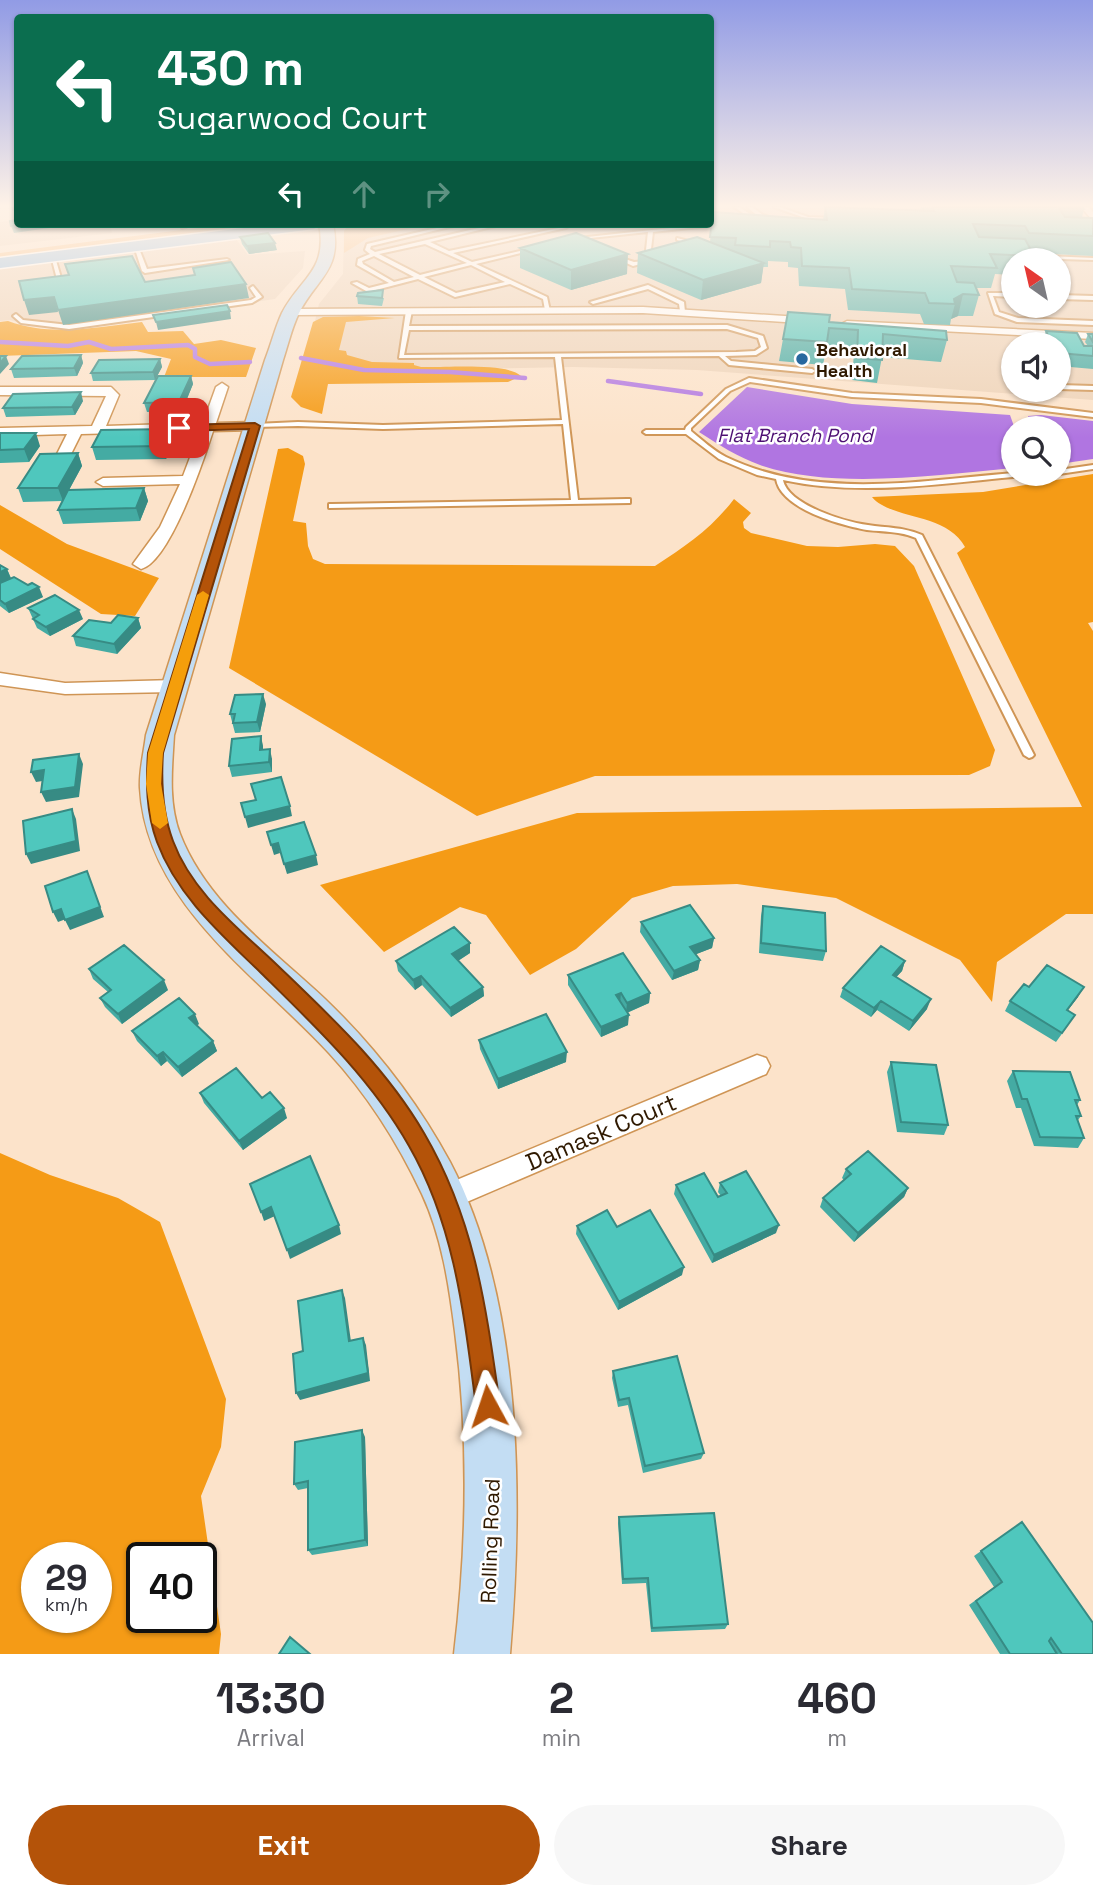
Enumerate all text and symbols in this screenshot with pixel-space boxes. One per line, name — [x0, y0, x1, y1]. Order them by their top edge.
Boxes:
text: 430 m — [157, 37, 304, 99]
icon: left — [42, 42, 133, 133]
text: Sugarwood Court — [157, 98, 428, 138]
icon: left — [272, 175, 310, 213]
icon: ahead — [345, 175, 383, 213]
icon: right — [418, 175, 456, 213]
north arrow — [1001, 248, 1071, 318]
map controls — [1001, 248, 1071, 486]
button: sound — [1001, 332, 1071, 402]
place label: Behavioral Health — [816, 338, 907, 382]
marker: Behavioral Health — [794, 351, 810, 367]
pin — [149, 398, 209, 458]
icon: arrive — [160, 409, 198, 447]
button: search — [1001, 416, 1071, 486]
water label: Flat Branch Pond — [717, 423, 874, 448]
street label: Damask Court — [521, 1086, 681, 1178]
position arrow — [451, 1369, 525, 1443]
street label: Rolling Road — [474, 1478, 506, 1604]
speed limit sign: 40 — [126, 1542, 217, 1633]
text: 29 — [45, 1556, 88, 1600]
text: km/h — [45, 1593, 88, 1616]
text: 13:30 — [216, 1672, 326, 1725]
text: 2 — [549, 1672, 574, 1725]
text: 460 — [797, 1672, 877, 1725]
text: Arrival — [237, 1723, 305, 1753]
text: min — [542, 1723, 581, 1753]
text: m — [827, 1723, 847, 1753]
button: Exit — [28, 1805, 540, 1885]
button: Share — [554, 1805, 1065, 1885]

